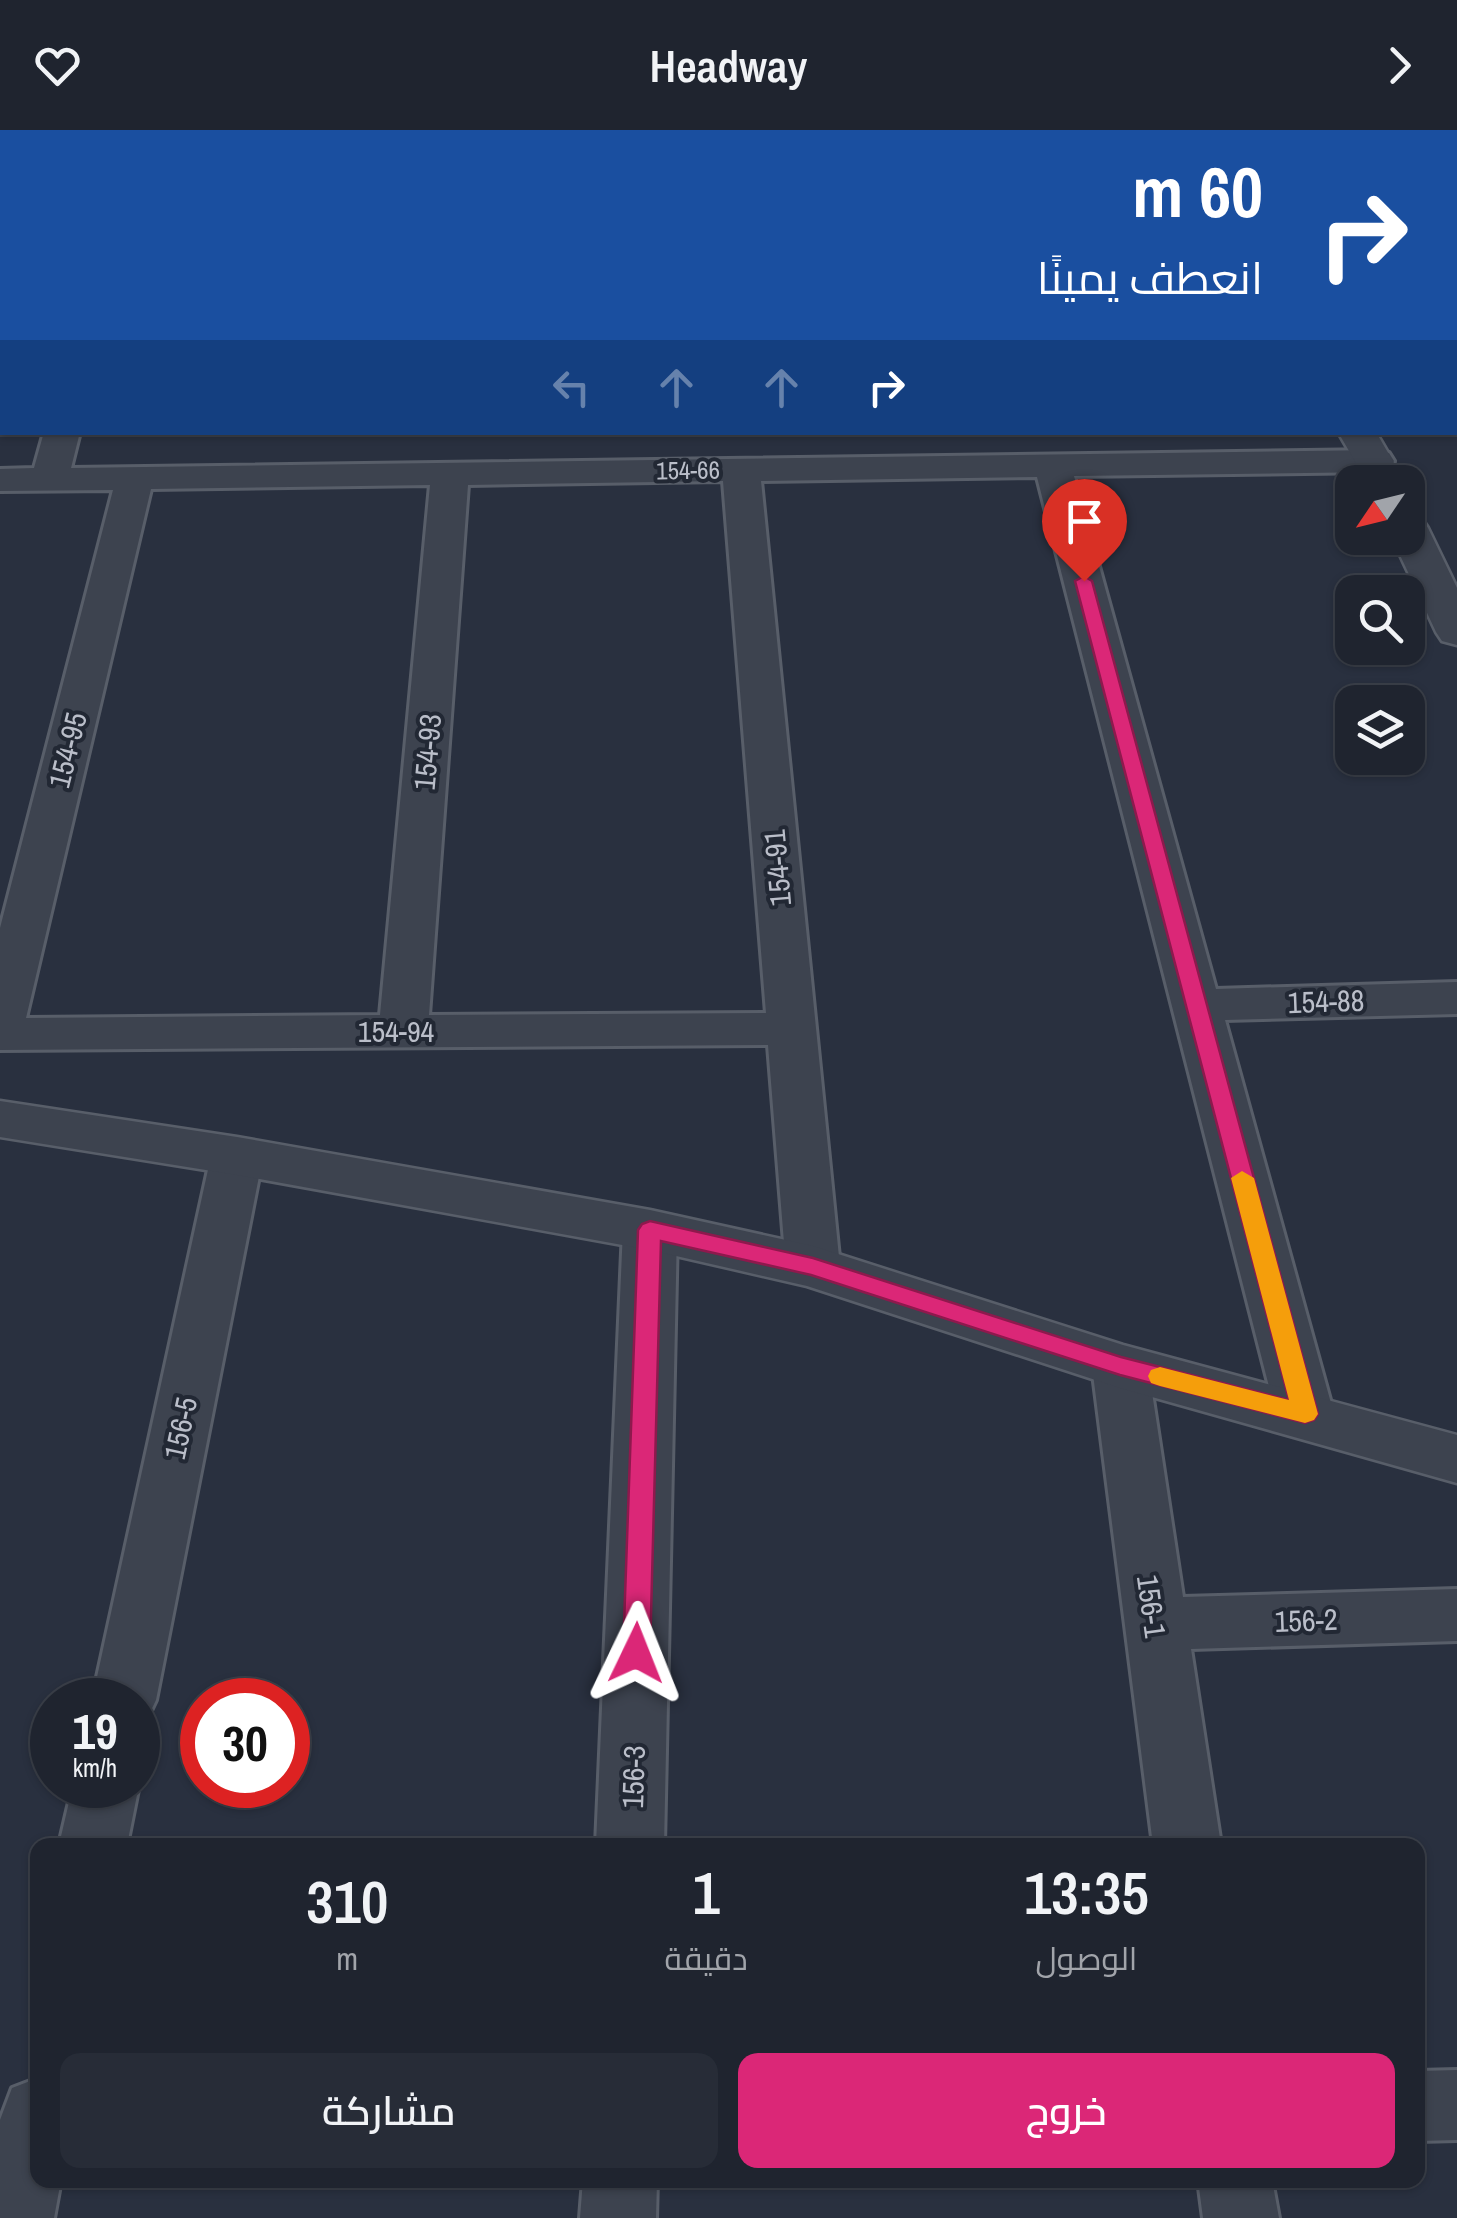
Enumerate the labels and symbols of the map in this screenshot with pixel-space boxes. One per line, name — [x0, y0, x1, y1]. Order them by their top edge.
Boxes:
street label: 154-66 — [656, 452, 720, 488]
north arrow — [1335, 465, 1425, 555]
pin — [1042, 479, 1127, 582]
street label: 154-95 — [38, 708, 96, 792]
street label: 154-93 — [404, 712, 450, 792]
street label: 154-91 — [754, 828, 800, 908]
street label: 154-88 — [1287, 980, 1365, 1022]
street label: 154-94 — [358, 1011, 435, 1051]
street label: 156-5 — [154, 1393, 206, 1463]
street label: 156-1 — [1128, 1572, 1176, 1640]
street label: 156-2 — [1274, 1599, 1338, 1641]
position arrow — [584, 1601, 688, 1705]
speed limit sign: 30 — [180, 1678, 310, 1808]
street label: 156-3 — [612, 1745, 654, 1809]

